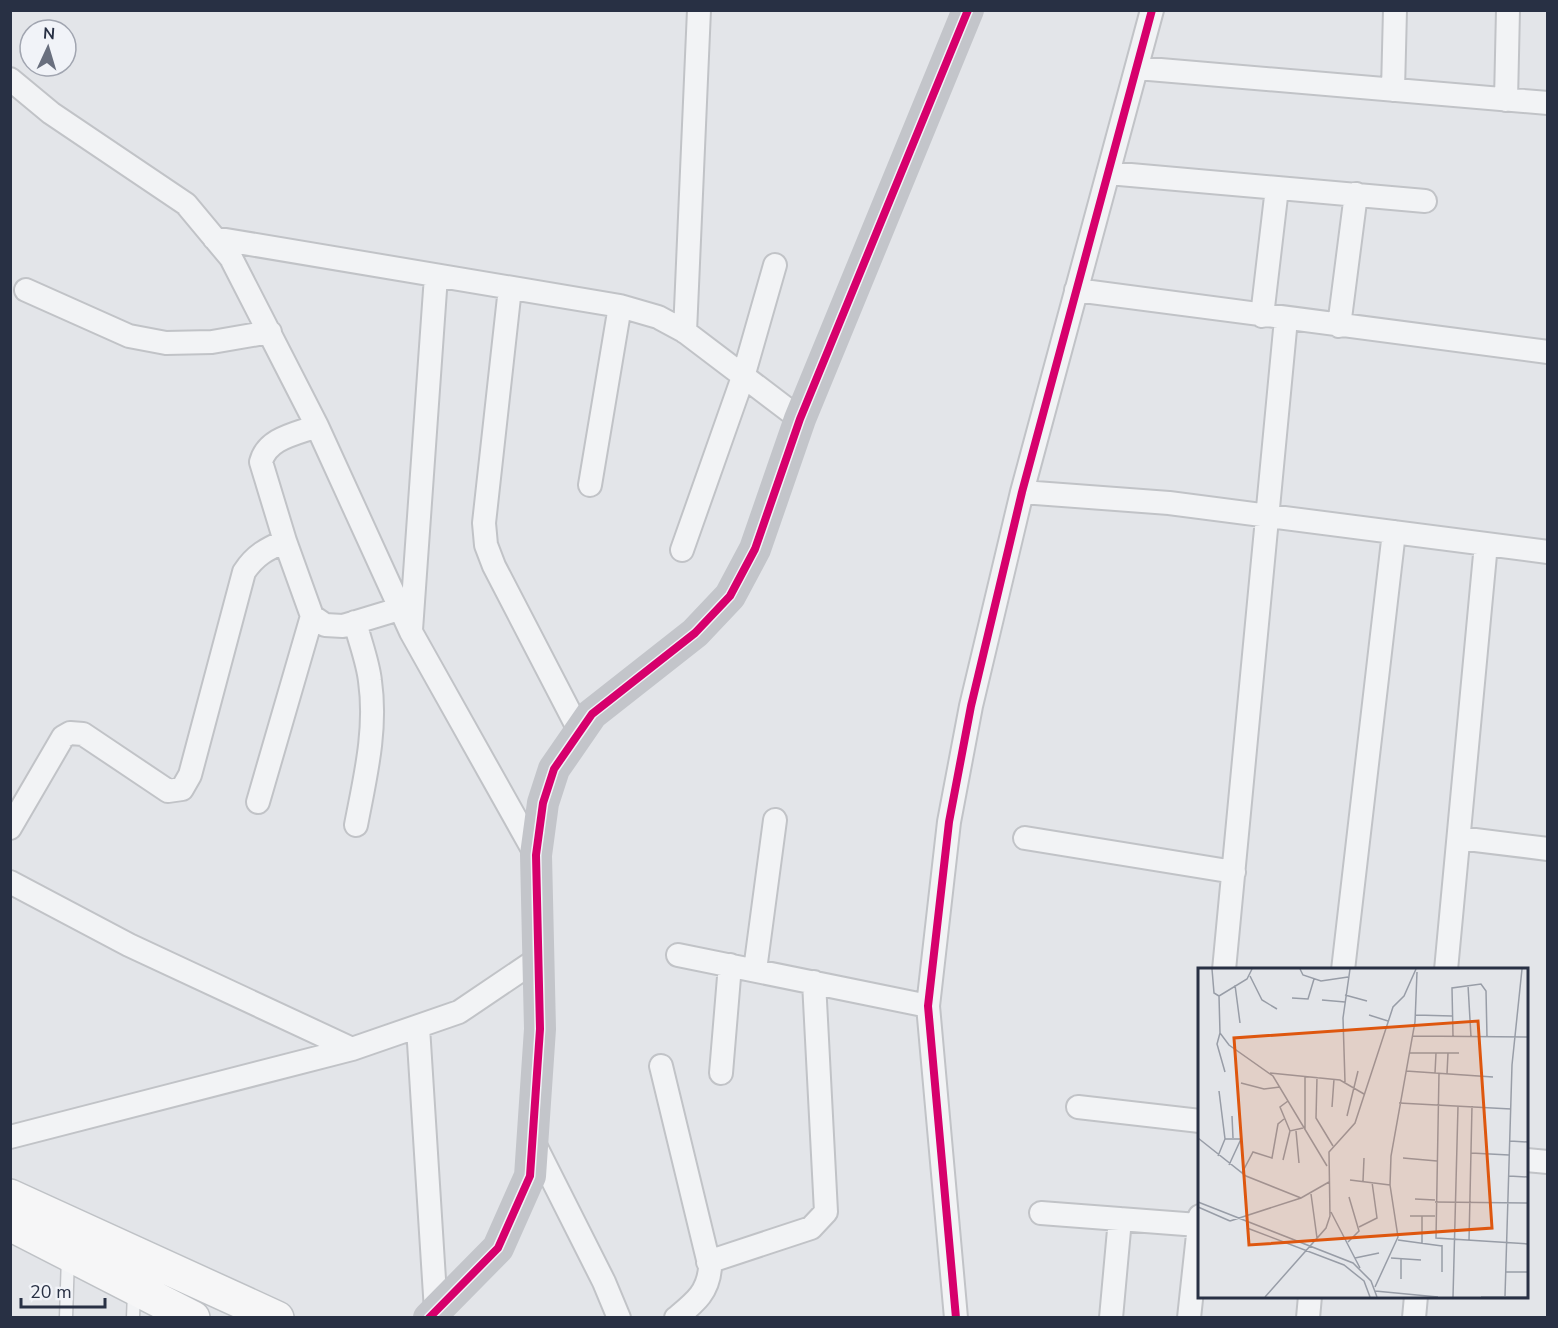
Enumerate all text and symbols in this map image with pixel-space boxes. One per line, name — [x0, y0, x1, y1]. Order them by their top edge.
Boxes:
north arrow — [18, 18, 78, 78]
text: N — [42, 23, 56, 45]
inset map — [1198, 968, 1528, 1298]
scale bar — [21, 1271, 105, 1309]
text: 20 m — [30, 1280, 72, 1304]

